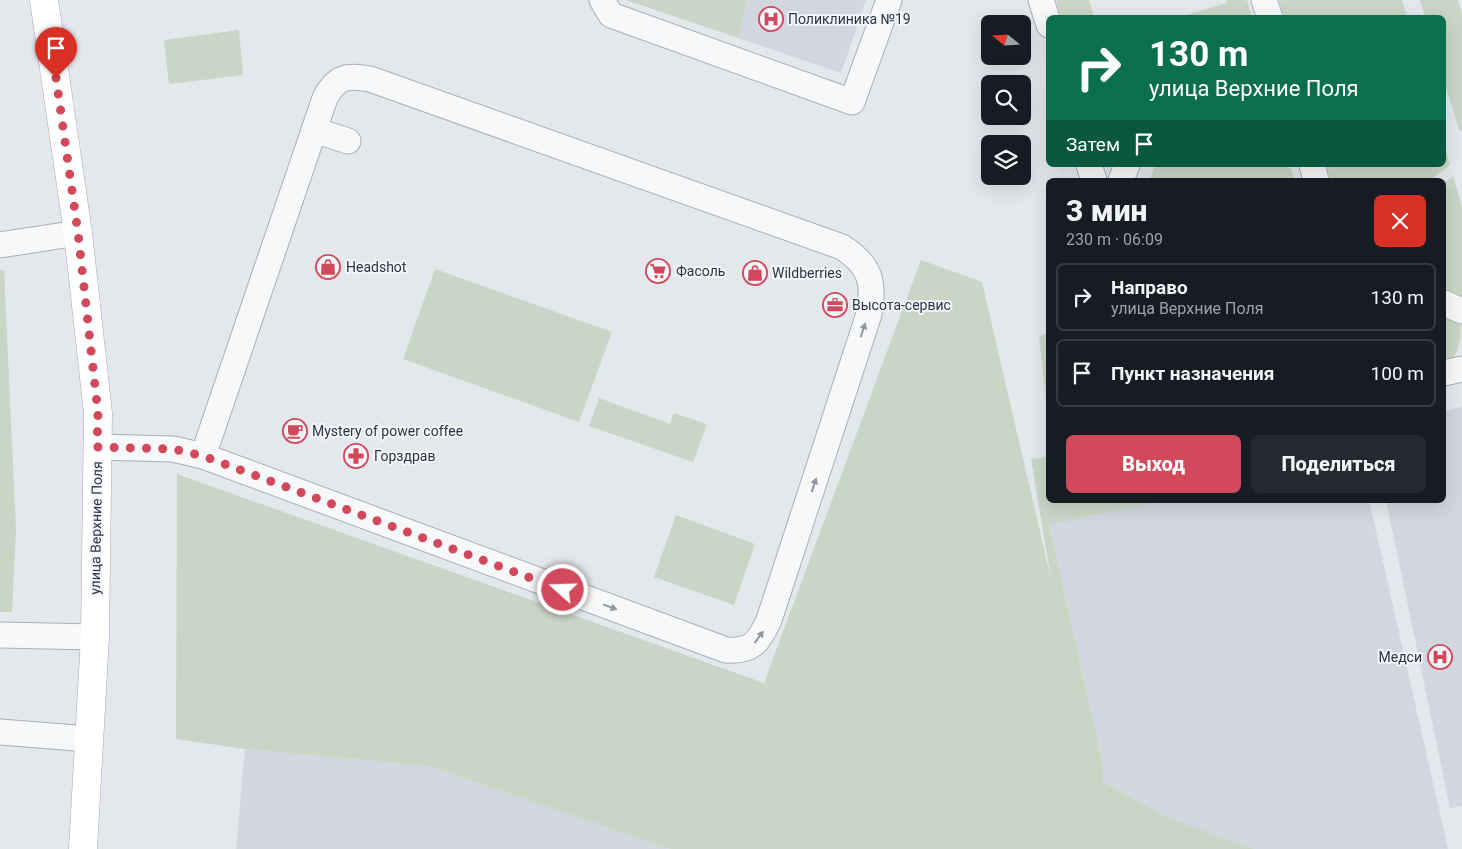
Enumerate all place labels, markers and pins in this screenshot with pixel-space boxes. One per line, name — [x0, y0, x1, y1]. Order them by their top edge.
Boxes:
hospital icon: Поликлиника №19 — [758, 6, 784, 32]
place label: Поликлиника №19 — [788, 11, 911, 27]
pin — [35, 27, 77, 78]
shop icon: Headshot — [315, 254, 341, 280]
supermarket icon: Фасоль — [645, 258, 671, 284]
place label: Headshot — [346, 259, 407, 275]
shop icon: Wildberries — [742, 260, 768, 286]
place label: Фасоль — [676, 263, 725, 279]
place label: Wildberries — [772, 265, 842, 281]
office icon: Высота-сервис — [822, 292, 848, 318]
place label: Высота-сервис — [852, 297, 951, 313]
cafe icon: Mystery of power coffee — [282, 418, 308, 444]
place label: Mystery of power coffee — [312, 423, 463, 439]
pharmacy icon: Горздрав — [343, 443, 369, 469]
place label: Горздрав — [374, 448, 435, 464]
hospital icon: Медси — [1427, 644, 1453, 670]
place label: Медси — [1378, 649, 1422, 665]

